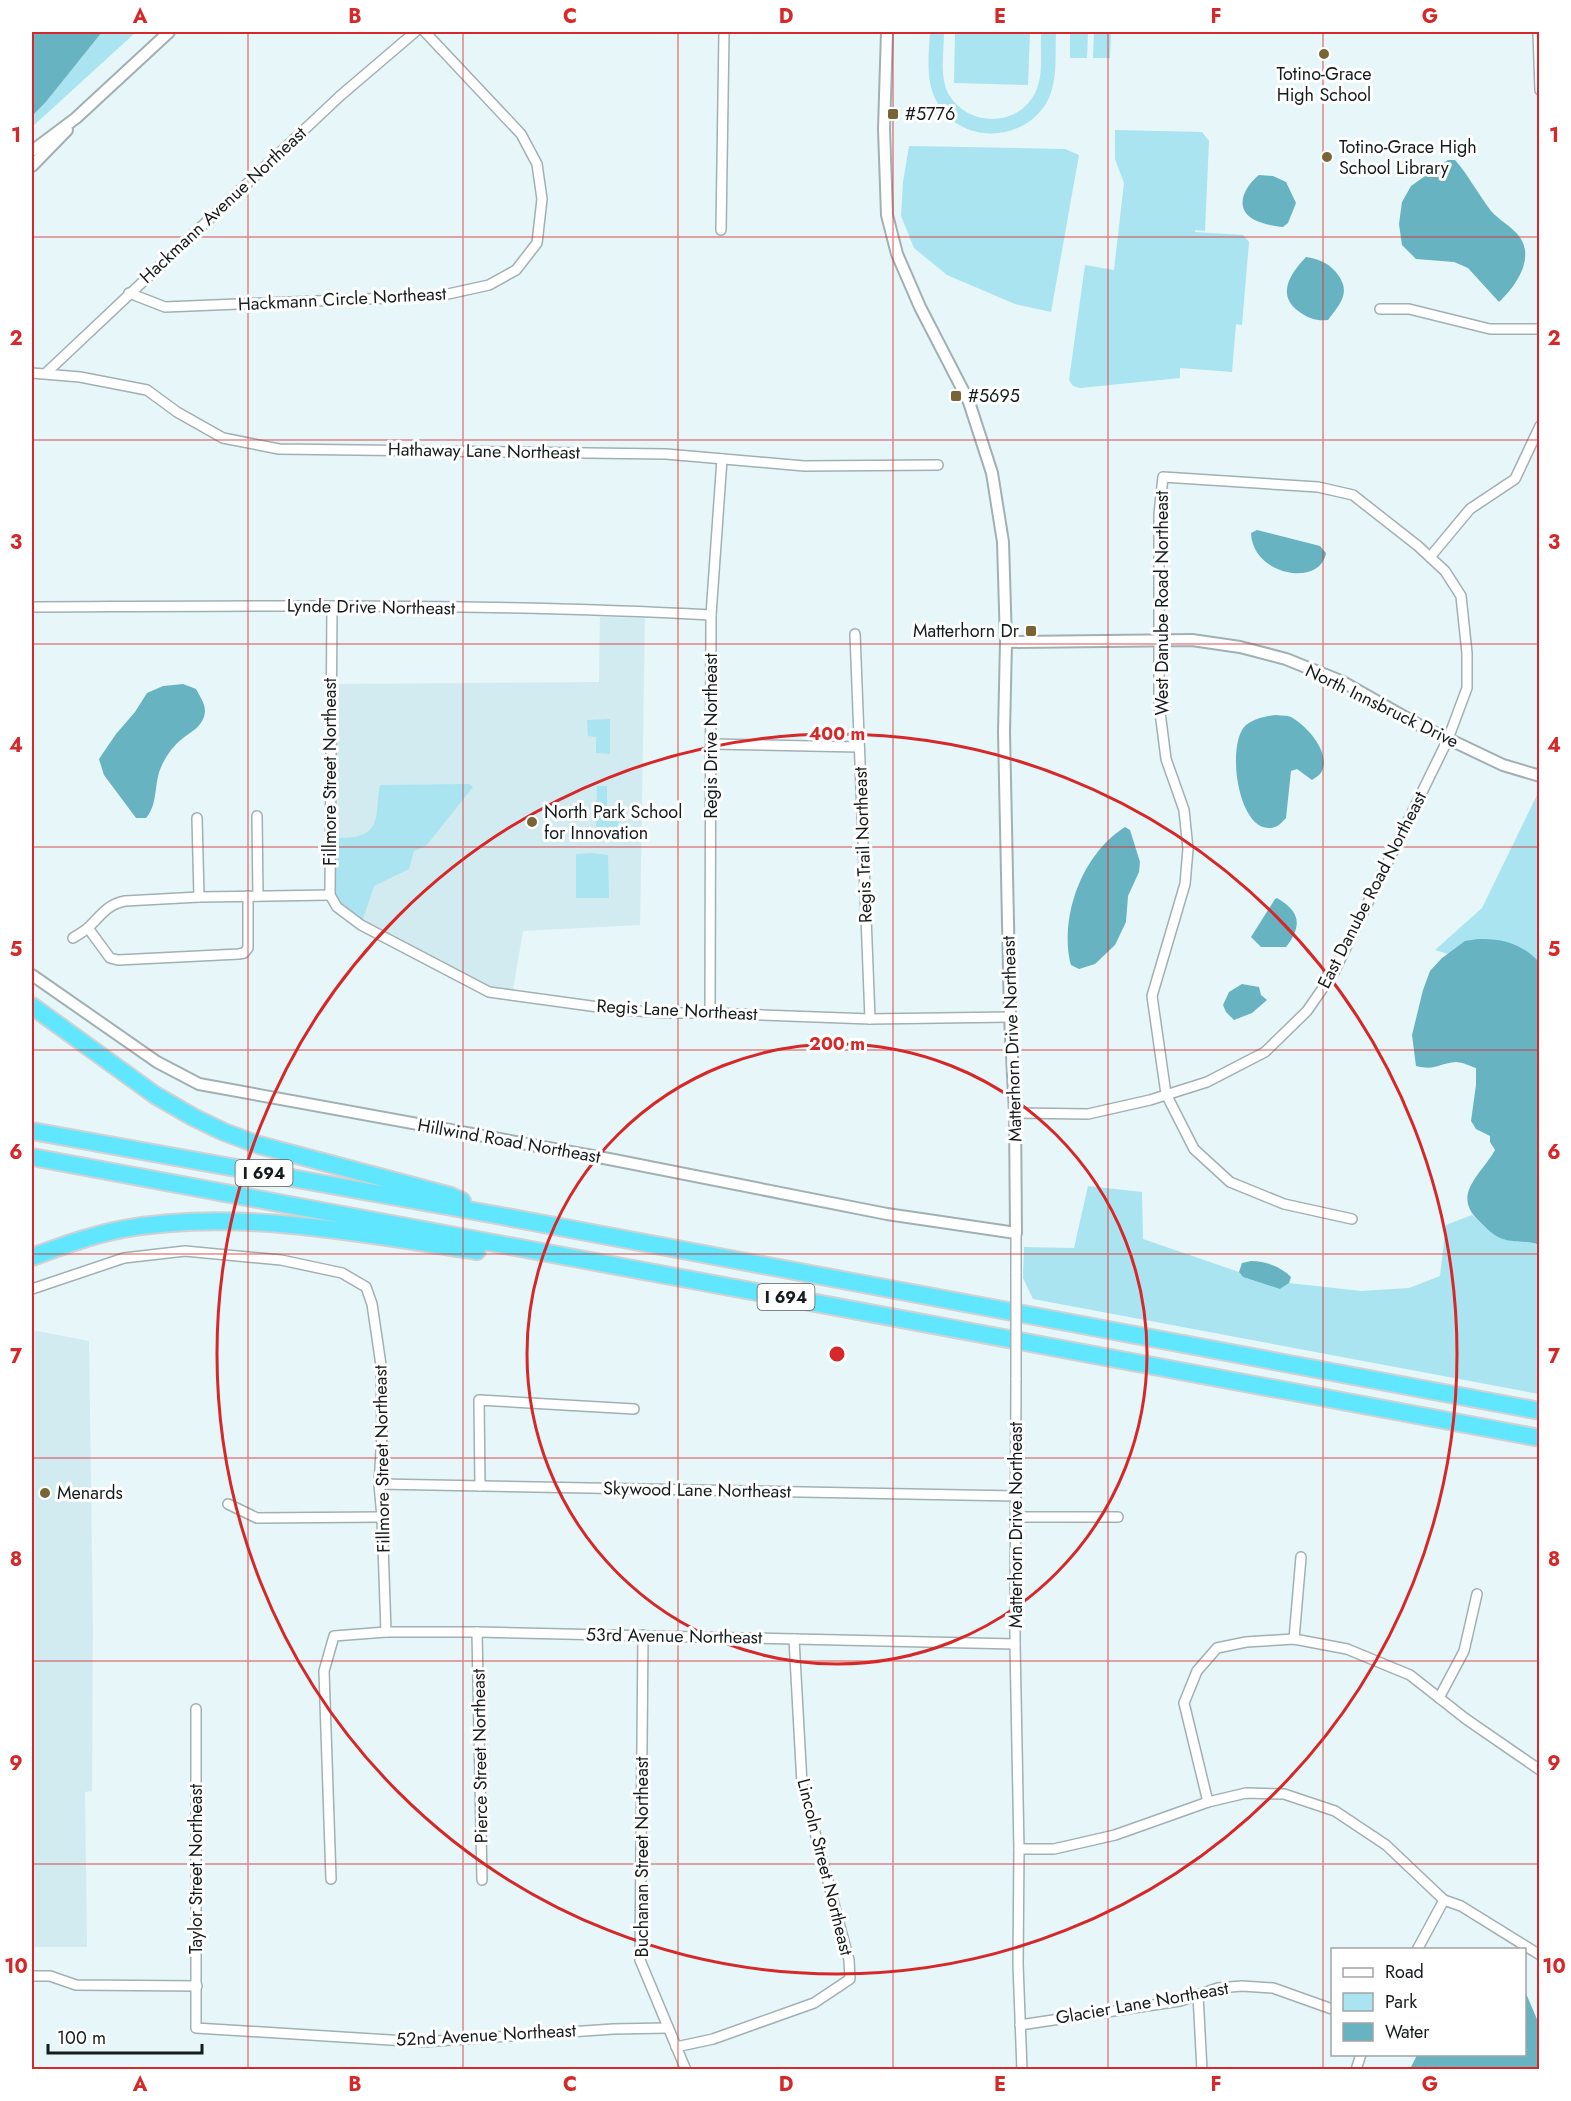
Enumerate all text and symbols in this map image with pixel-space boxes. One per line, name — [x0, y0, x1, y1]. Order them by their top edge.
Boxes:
text: A — [132, 2, 148, 31]
text: B — [348, 2, 362, 31]
text: C — [563, 2, 577, 31]
text: D — [779, 2, 793, 31]
text: E — [994, 2, 1006, 31]
text: F — [1210, 2, 1222, 31]
text: G — [1422, 2, 1438, 31]
marker: Totino-Grace High School — [1317, 47, 1331, 61]
place label: Totino-Grace High School — [1276, 61, 1372, 108]
place label: #5776 — [905, 101, 955, 127]
marker: #5776 — [886, 107, 900, 121]
street label: Hackmann Avenue Northeast — [134, 120, 313, 289]
text: 1 — [11, 121, 21, 150]
text: 1 — [1549, 121, 1559, 150]
place label: Totino-Grace High School Library — [1339, 134, 1477, 181]
marker: Totino-Grace High School Library — [1320, 150, 1334, 164]
street label: Hackmann Circle Northeast — [237, 281, 448, 317]
text: 2 — [9, 324, 23, 353]
text: 2 — [1547, 324, 1561, 353]
place label: #5695 — [968, 383, 1020, 409]
marker: #5695 — [949, 389, 963, 403]
street label: Hathaway Lane Northeast — [388, 436, 581, 466]
street label: West Danube Road Northeast — [1149, 490, 1175, 715]
text: 3 — [10, 528, 22, 557]
text: 3 — [1548, 528, 1560, 557]
street label: Lynde Drive Northeast — [287, 593, 456, 621]
place label: Matterhorn Dr — [913, 618, 1020, 644]
marker: Matterhorn Dr — [1024, 624, 1038, 638]
street label: Regis Drive Northeast — [698, 653, 724, 819]
street label: North Innsbruck Drive — [1301, 658, 1463, 754]
street label: Fillmore Street Northeast — [317, 677, 343, 866]
text: 400 m — [809, 721, 865, 747]
text: 4 — [9, 731, 23, 760]
text: 4 — [1547, 731, 1561, 760]
street label: Regis Trail Northeast — [847, 766, 879, 923]
street label: East Danube Road Northeast — [1311, 787, 1433, 993]
place label: North Park School for Innovation — [544, 799, 682, 846]
marker: North Park School for Innovation — [525, 815, 539, 829]
text: 5 — [10, 935, 23, 964]
street label: Matterhorn Drive Northeast — [995, 935, 1029, 1143]
text: 5 — [1548, 935, 1561, 964]
street label: Regis Lane Northeast — [596, 993, 759, 1027]
text: 200 m — [809, 1031, 865, 1057]
street label: Hillwind Road Northeast — [415, 1112, 603, 1170]
text: 6 — [9, 1138, 23, 1167]
text: 6 — [1547, 1138, 1561, 1167]
road number: I 694 — [236, 1160, 292, 1186]
road number: I 694 — [758, 1284, 814, 1310]
text: 7 — [10, 1342, 23, 1371]
text: 7 — [1548, 1342, 1561, 1371]
centre of rings — [827, 1344, 847, 1364]
street label: Fillmore Street Northeast — [367, 1364, 397, 1553]
street label: Matterhorn Drive Northeast — [1003, 1421, 1029, 1628]
street label: Skywood Lane Northeast — [603, 1475, 792, 1505]
place label: Menards — [57, 1480, 123, 1506]
marker: Menards — [38, 1486, 52, 1500]
text: 8 — [10, 1545, 22, 1574]
text: 8 — [1548, 1545, 1560, 1574]
street label: 53rd Avenue Northeast — [586, 1621, 763, 1651]
street label: Pierce Street Northeast — [465, 1668, 495, 1844]
text: 9 — [9, 1749, 23, 1778]
text: 9 — [1547, 1749, 1561, 1778]
street label: Buchanan Street Northeast — [629, 1756, 655, 1957]
street label: Lincoln Street Northeast — [790, 1776, 860, 1959]
street label: Taylor Street Northeast — [183, 1783, 209, 1954]
legend — [1331, 1948, 1526, 2056]
text: 10 — [4, 1952, 28, 1981]
text: 10 — [1542, 1952, 1566, 1981]
text: Road — [1385, 1959, 1424, 1985]
street label: Glacier Lane Northeast — [1054, 1975, 1231, 2031]
text: Park — [1385, 1989, 1417, 2015]
scale bar — [48, 2017, 202, 2055]
street label: 52nd Avenue Northeast — [395, 2017, 577, 2053]
text: Water — [1385, 2019, 1430, 2045]
text: 100 m — [57, 2025, 106, 2051]
text: A — [132, 2070, 148, 2099]
text: B — [348, 2070, 362, 2099]
text: C — [563, 2070, 577, 2099]
text: D — [779, 2070, 793, 2099]
text: E — [994, 2070, 1006, 2099]
text: F — [1210, 2070, 1222, 2099]
text: G — [1422, 2070, 1438, 2099]

